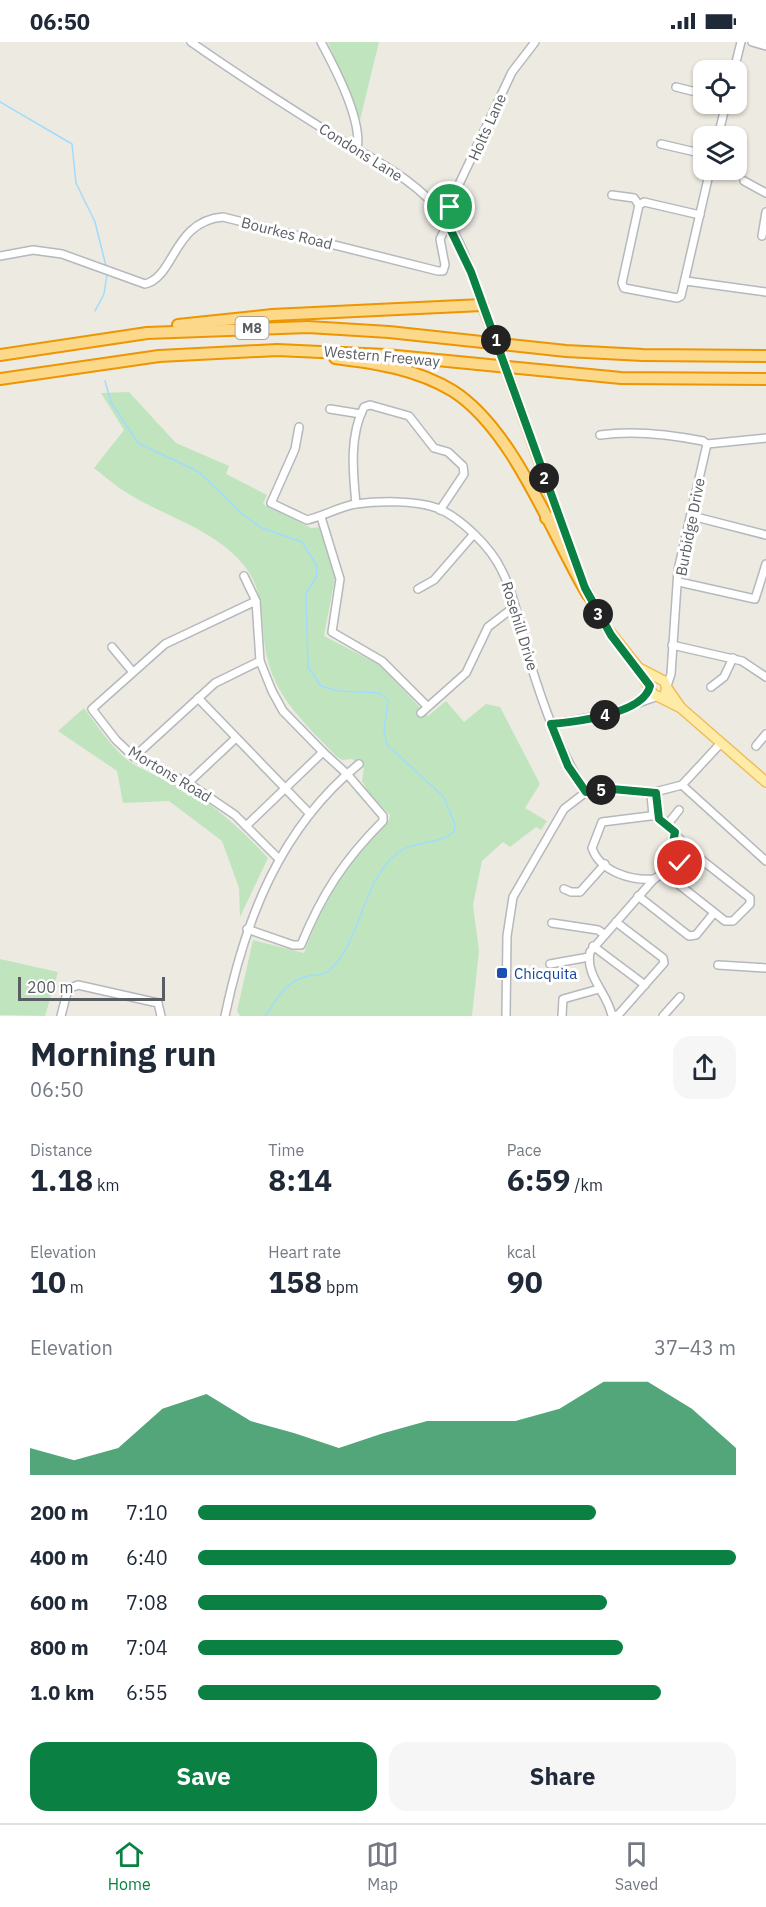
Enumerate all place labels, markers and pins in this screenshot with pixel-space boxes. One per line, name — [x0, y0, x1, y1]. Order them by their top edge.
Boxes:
pin — [424, 181, 475, 232]
pin: 1 — [481, 325, 511, 355]
pin: 2 — [529, 463, 559, 493]
pin: 3 — [583, 599, 613, 629]
pin: 4 — [590, 700, 620, 730]
pin: 5 — [586, 775, 616, 805]
pin — [654, 837, 705, 888]
place label: Chicquita — [514, 964, 577, 983]
marker: Chicquita — [495, 966, 509, 980]

